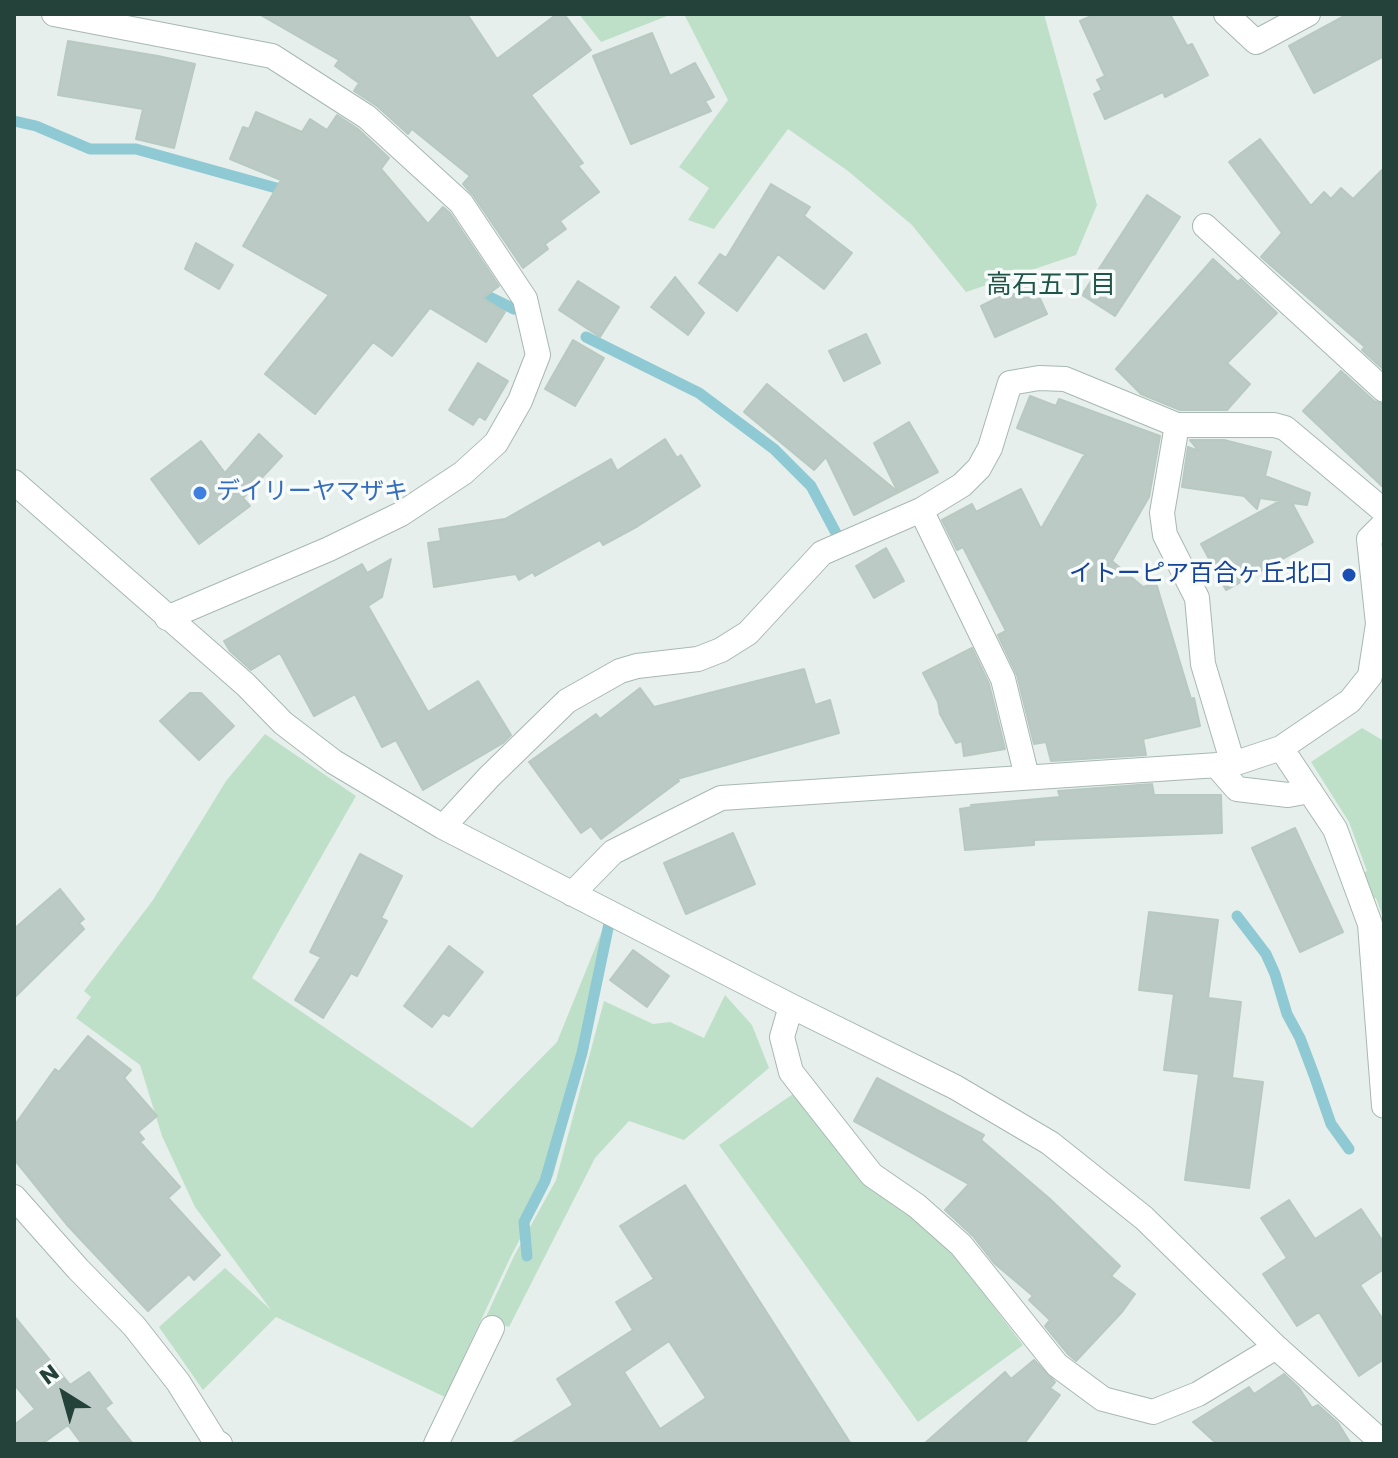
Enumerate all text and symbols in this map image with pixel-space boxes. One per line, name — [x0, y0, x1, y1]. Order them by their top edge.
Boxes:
district label: 高石五丁目 — [986, 270, 1116, 302]
place label: デイリーヤマザキ — [216, 479, 408, 507]
marker: デイリーヤマザキ — [191, 484, 209, 502]
place label: イトーピア百合ヶ丘北口 — [1069, 561, 1333, 589]
marker: イトーピア百合ヶ丘北口 — [1340, 566, 1358, 584]
north arrow — [24, 1354, 104, 1434]
text: N — [33, 1357, 65, 1392]

